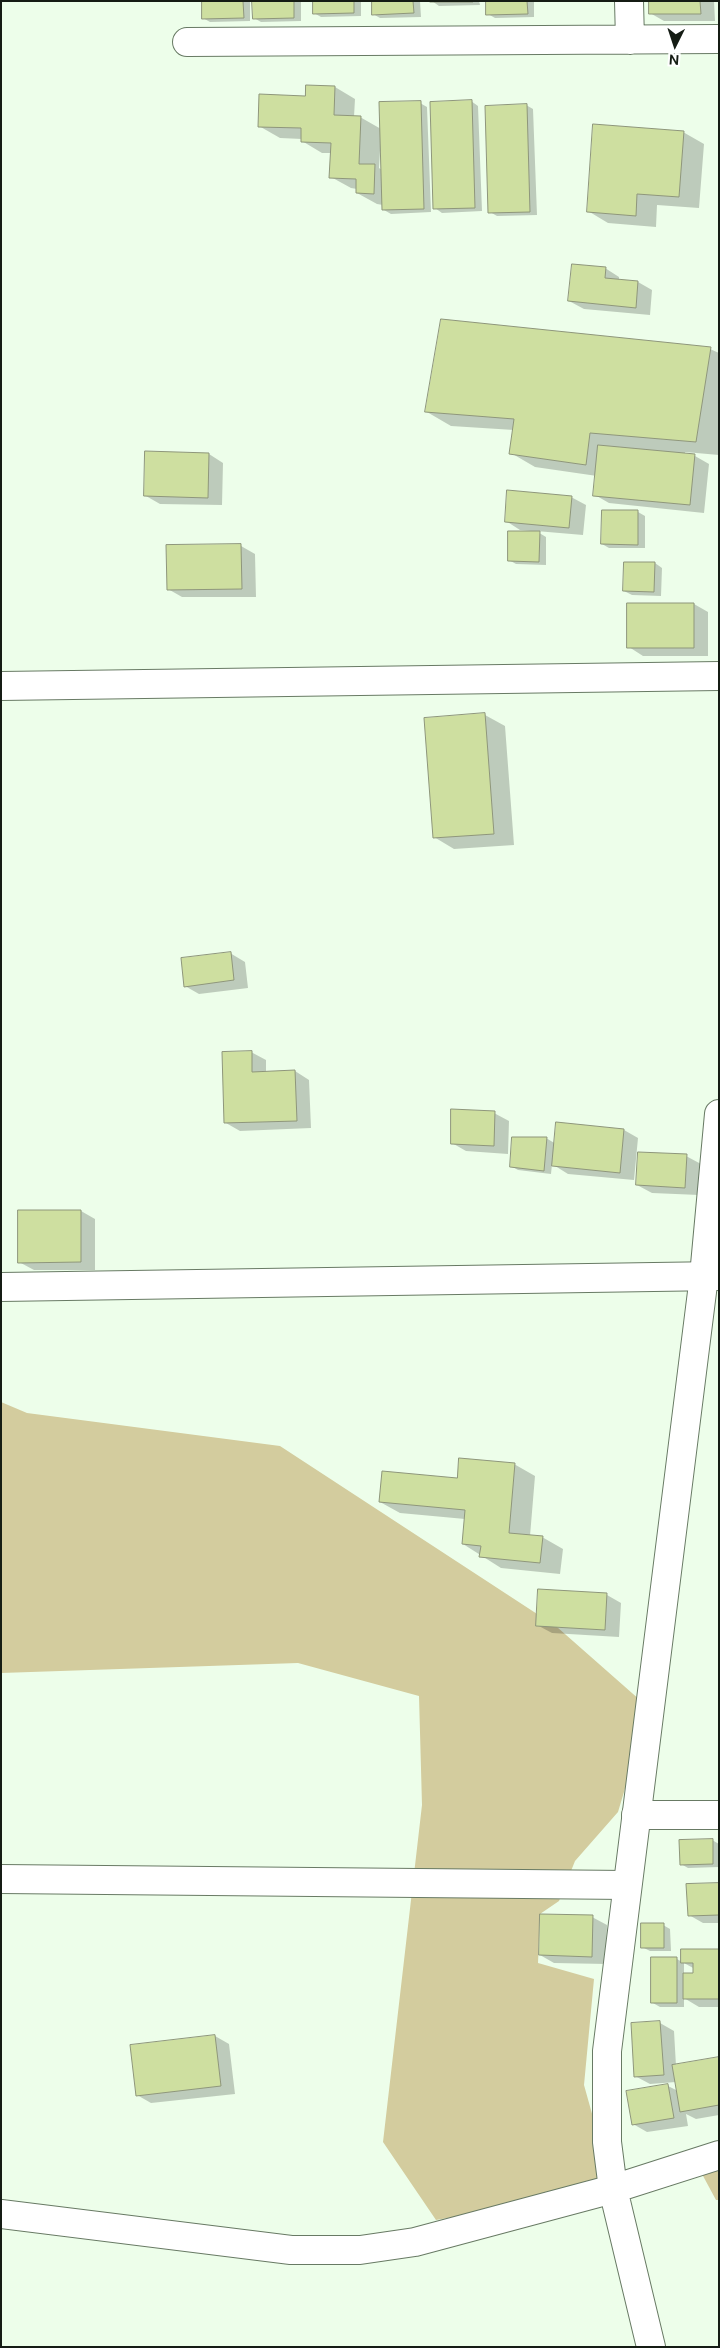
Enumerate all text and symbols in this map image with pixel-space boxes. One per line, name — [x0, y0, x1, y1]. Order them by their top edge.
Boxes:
north arrow — [650, 20, 700, 70]
text: N — [668, 51, 680, 69]

